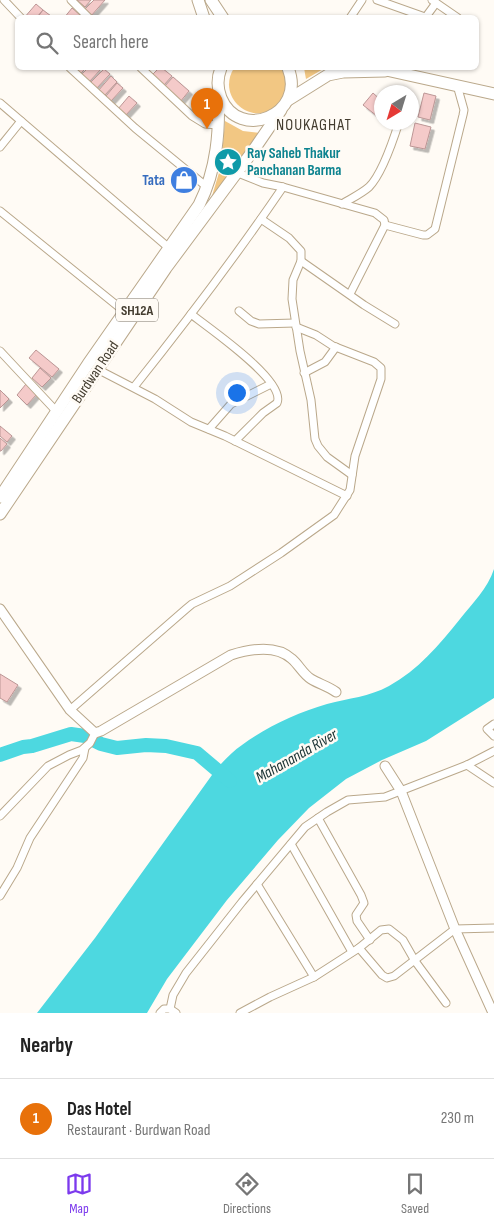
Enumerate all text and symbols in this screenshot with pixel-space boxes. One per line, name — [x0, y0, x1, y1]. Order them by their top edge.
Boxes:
search box — [15, 15, 479, 70]
icon: search — [33, 29, 61, 57]
text: Search here — [73, 31, 149, 54]
north arrow — [374, 85, 419, 130]
pin: 1 — [191, 88, 223, 129]
district label: NOUKAGHAT — [276, 116, 352, 135]
place label: Ray Saheb Thakur Panchanan Barma — [247, 144, 341, 180]
place icon: Ray Saheb Thakur Panchanan Barma — [213, 147, 243, 177]
shop icon: Tata — [169, 165, 199, 195]
place label: Tata — [142, 171, 165, 190]
road number: SH12A — [116, 298, 158, 322]
street label: Burdwan Road — [68, 338, 123, 407]
your location — [224, 380, 250, 406]
water label: Mahananda River — [253, 725, 341, 787]
text: Nearby — [20, 1033, 73, 1058]
text: Das Hotel — [67, 1098, 131, 1121]
text: 1 — [33, 1109, 39, 1128]
text: 230 m — [441, 1109, 474, 1128]
text: Restaurant · Burdwan Road — [67, 1121, 210, 1140]
tab: Map — [65, 1170, 93, 1217]
tab: Directions — [223, 1170, 271, 1217]
tab: Saved — [401, 1170, 429, 1217]

